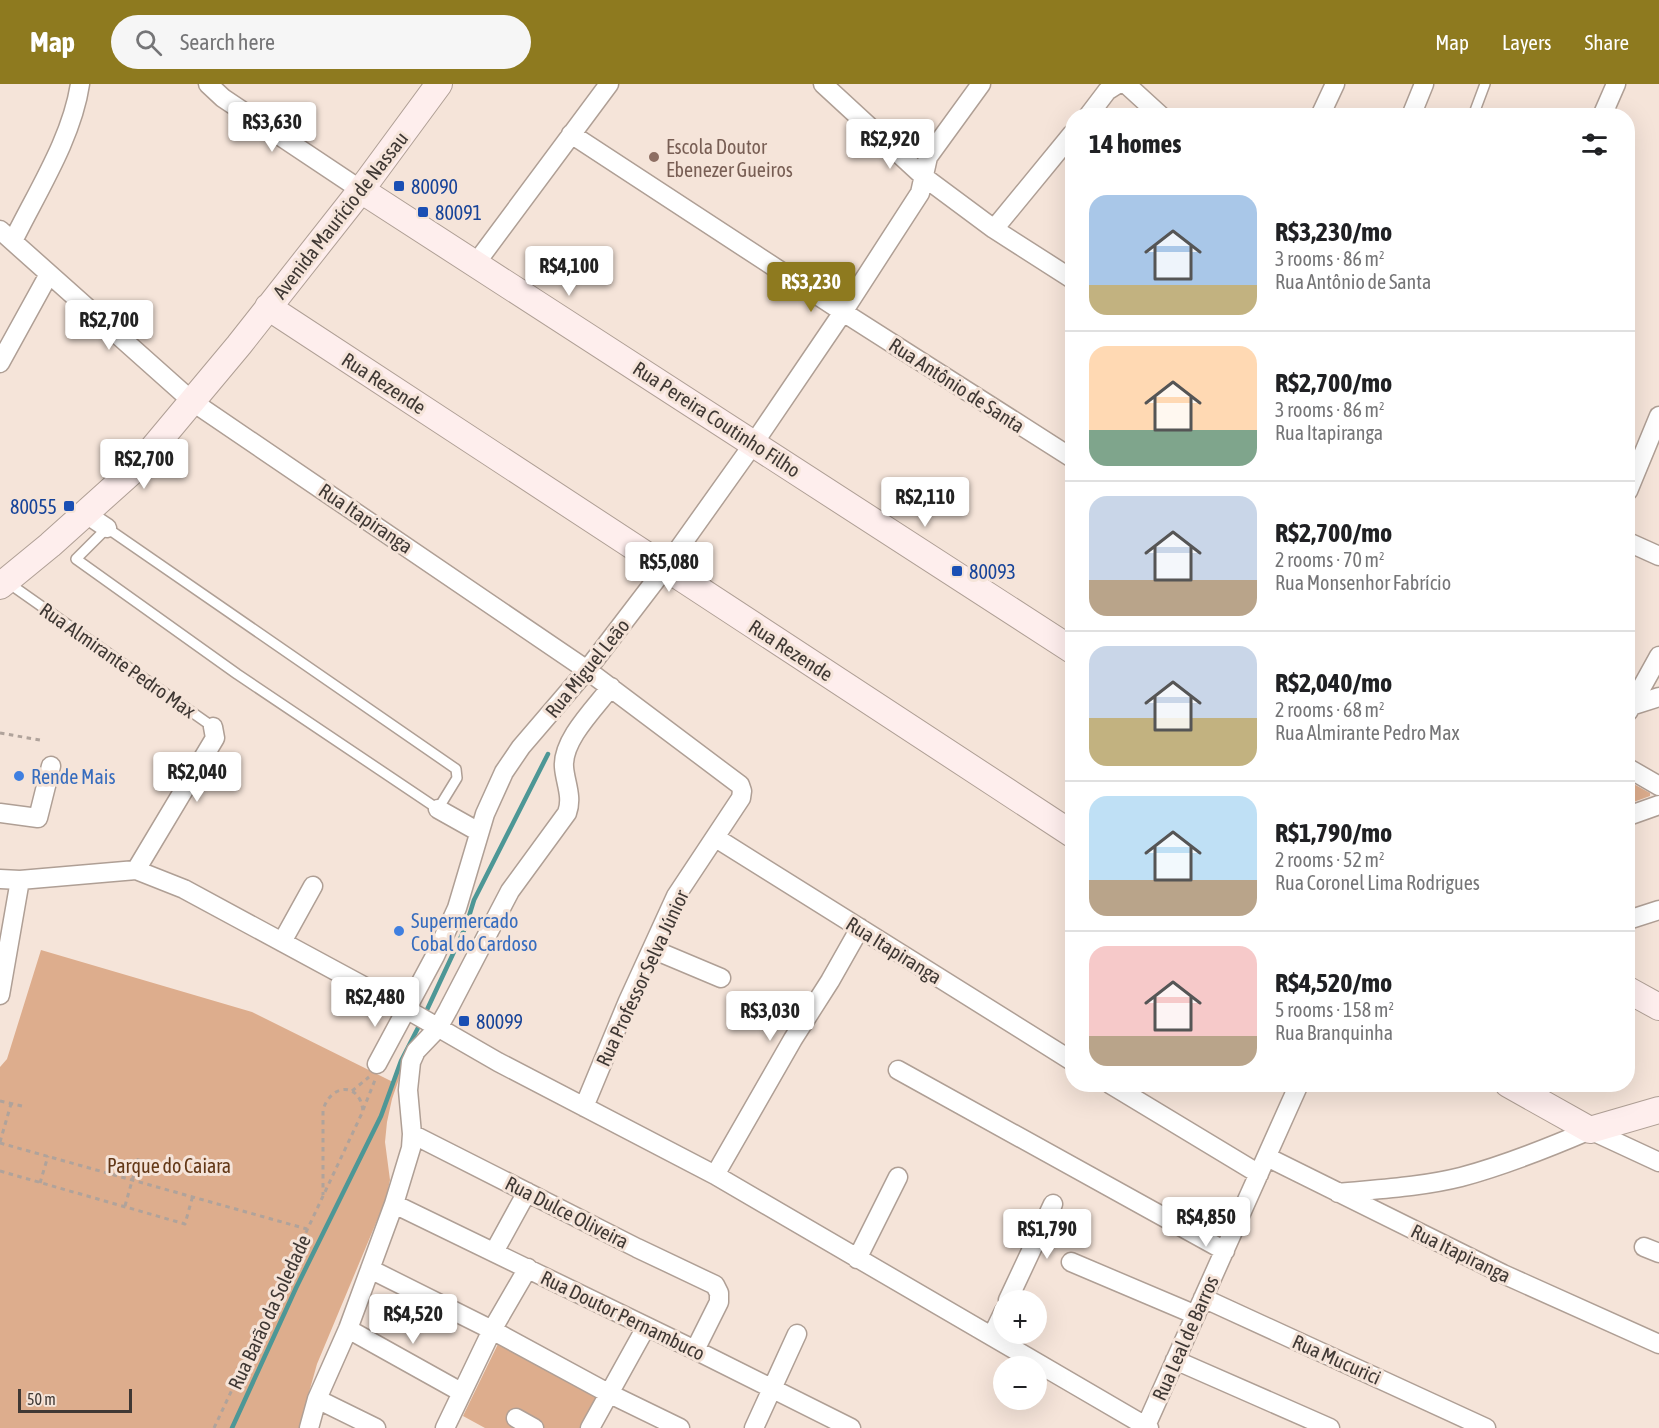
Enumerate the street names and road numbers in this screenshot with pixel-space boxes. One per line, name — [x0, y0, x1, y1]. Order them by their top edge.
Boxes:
street label: Avenida Maurício de Nassau — [268, 127, 412, 303]
street label: Rua Antônio de Santa — [885, 333, 1029, 437]
street label: Rua Rezende — [338, 347, 430, 419]
street label: Rua Pereira Coutinho Filho — [629, 356, 805, 482]
street label: Rua Itapiranga — [315, 478, 417, 558]
street label: Rua Almirante Pedro Max — [36, 598, 200, 722]
street label: Rua Miguel Leão — [540, 614, 634, 722]
street label: Rua Rezende — [745, 614, 837, 686]
street label: Rua Professor Selva Júnior — [591, 885, 693, 1070]
street label: Rua Itapiranga — [842, 912, 946, 988]
street label: Rua Dulce Oliveira — [502, 1171, 632, 1253]
street label: Rua Itapiranga — [1407, 1219, 1515, 1287]
street label: Rua Barão da Soledade — [223, 1231, 315, 1393]
street label: Rua Doutor Pernambuco — [537, 1265, 709, 1365]
street label: Rua Leal de Barros — [1147, 1272, 1223, 1404]
street label: Rua Mucurici — [1289, 1329, 1385, 1389]

